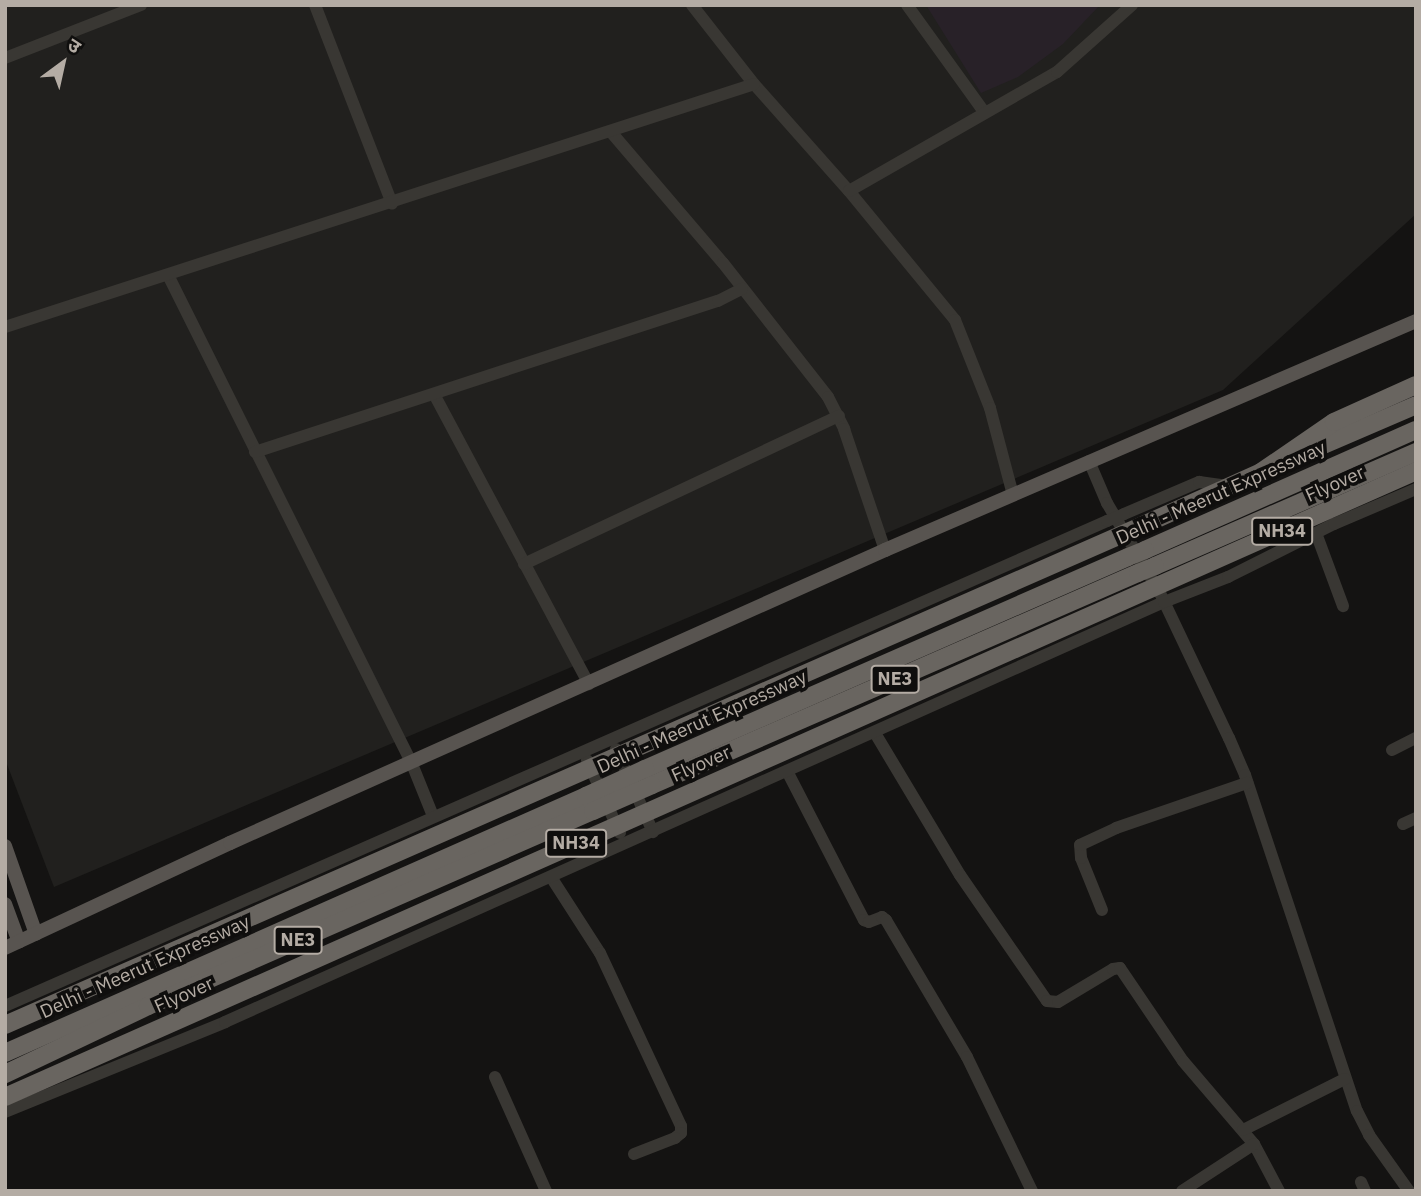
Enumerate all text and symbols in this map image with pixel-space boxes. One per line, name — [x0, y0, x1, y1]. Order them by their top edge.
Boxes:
north arrow — [28, 28, 98, 98]
text: उ — [63, 32, 86, 58]
street label: Delhi - Meerut Expressway — [1113, 436, 1329, 550]
street label: Flyover — [1302, 461, 1368, 507]
road number: NH34 — [1250, 516, 1314, 546]
road number: NE3 — [870, 664, 920, 694]
street label: Delhi - Meerut Expressway — [594, 665, 810, 779]
street label: Flyover — [668, 741, 734, 787]
road number: NH34 — [544, 828, 608, 858]
street label: Delhi - Meerut Expressway — [37, 910, 253, 1024]
road number: NE3 — [274, 925, 322, 954]
street label: Flyover — [151, 972, 217, 1018]

